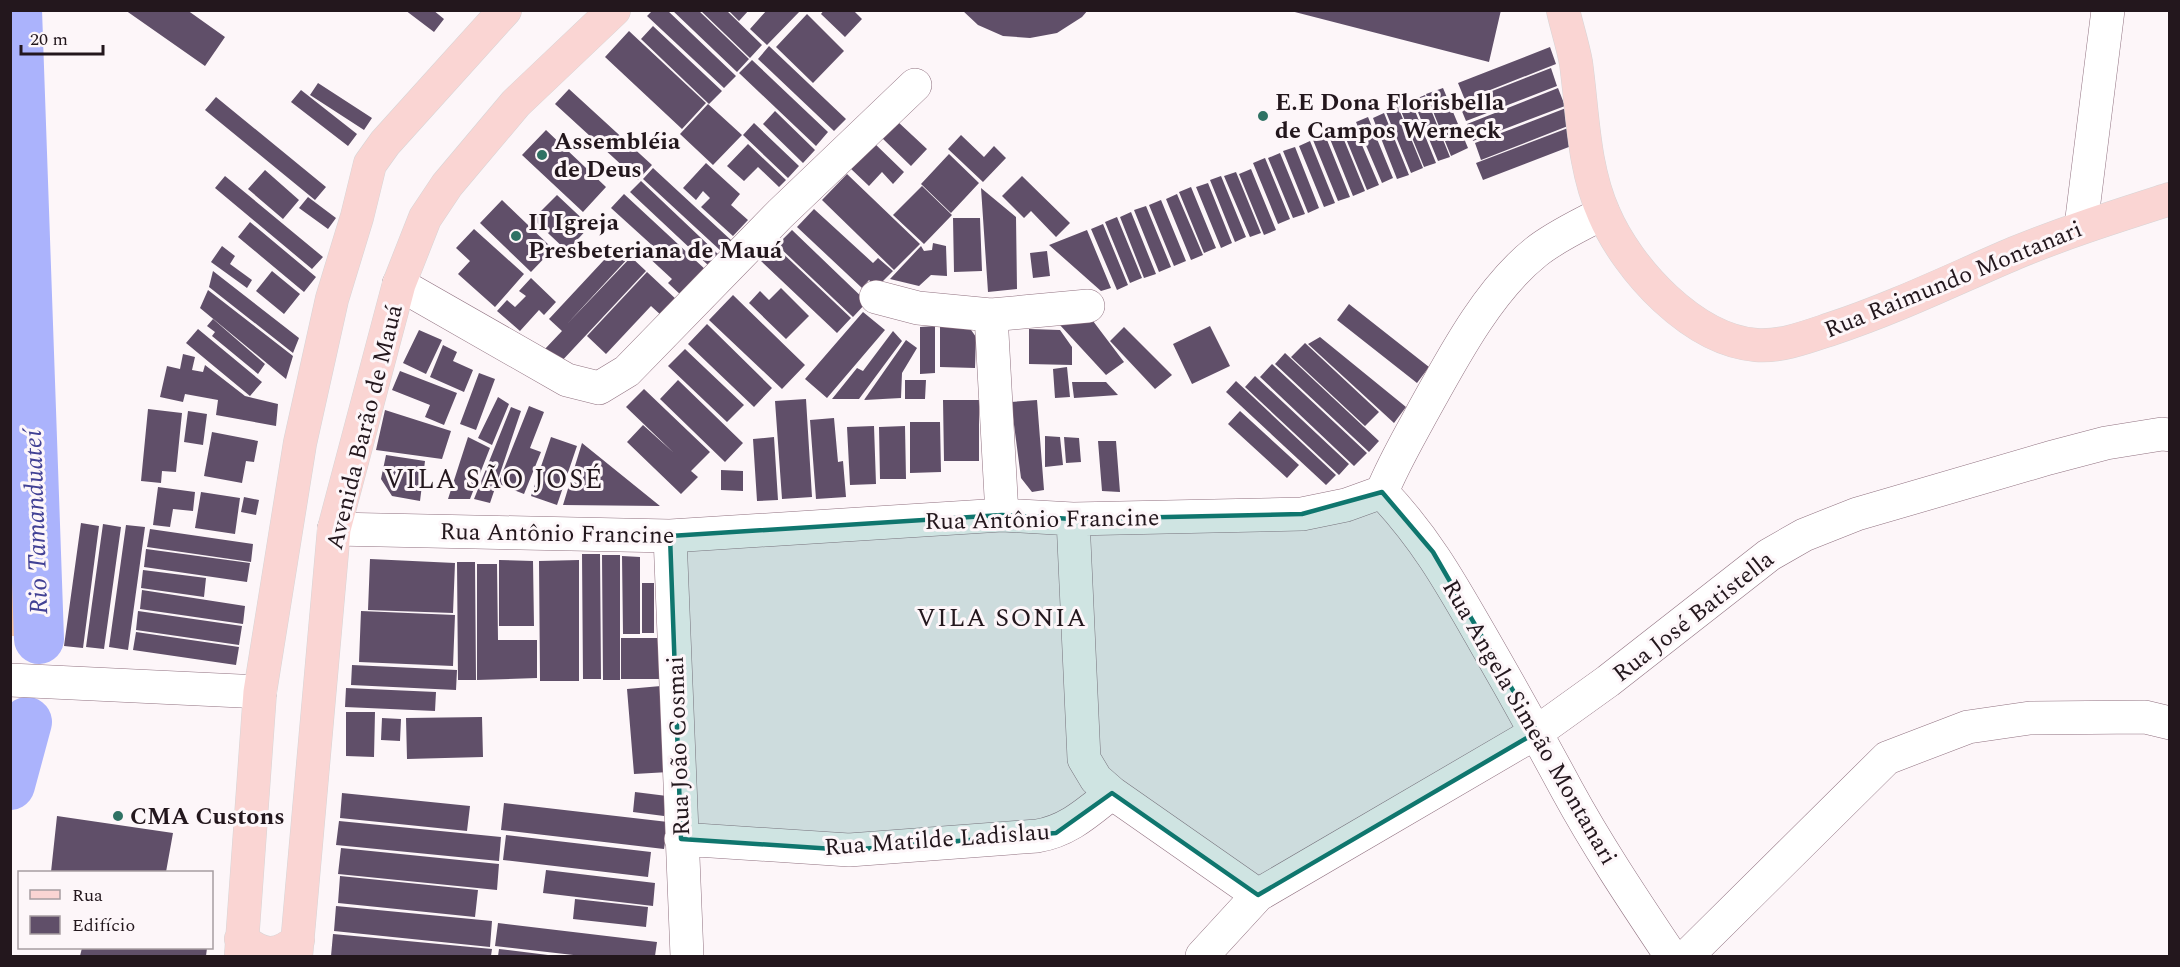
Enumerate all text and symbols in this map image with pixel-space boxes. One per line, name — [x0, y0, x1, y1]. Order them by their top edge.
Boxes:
scale bar — [21, 18, 104, 56]
text: 20 m — [30, 26, 68, 53]
place label: E.E Dona Florisbella de Campos Werneck — [1275, 85, 1505, 149]
marker: E.E Dona Florisbella de Campos Werneck — [1256, 109, 1270, 123]
place label: Assembléia de Deus — [554, 124, 681, 188]
marker: Assembléia de Deus — [535, 148, 549, 162]
place label: II Igreja Presbeteriana de Mauá — [528, 205, 783, 269]
street label: Rua Raimundo Montanari — [1819, 212, 2088, 348]
marker: II Igreja Presbeteriana de Mauá — [509, 229, 523, 243]
street label: Avenida Barão de Mauá — [317, 301, 413, 554]
water label: Rio Tamanduateí — [13, 426, 59, 615]
district label: VILA SÃO JOSÉ — [384, 459, 604, 501]
street label: Rua Antônio Francine — [924, 500, 1160, 540]
street label: Rua Antônio Francine — [439, 514, 675, 554]
street label: Rua José Batistella — [1605, 542, 1782, 691]
street label: Rua Angela Simeão Montanari — [1432, 573, 1626, 872]
district label: VILA SONIA — [916, 598, 1088, 638]
street label: Rua João Cosmai — [658, 655, 700, 837]
place label: CMA Custons — [130, 799, 285, 835]
marker: CMA Custons — [111, 809, 125, 823]
street label: Rua Matilde Ladislau — [823, 814, 1051, 866]
legend — [18, 871, 213, 949]
text: Rua — [72, 882, 103, 909]
text: Edifício — [72, 912, 135, 939]

